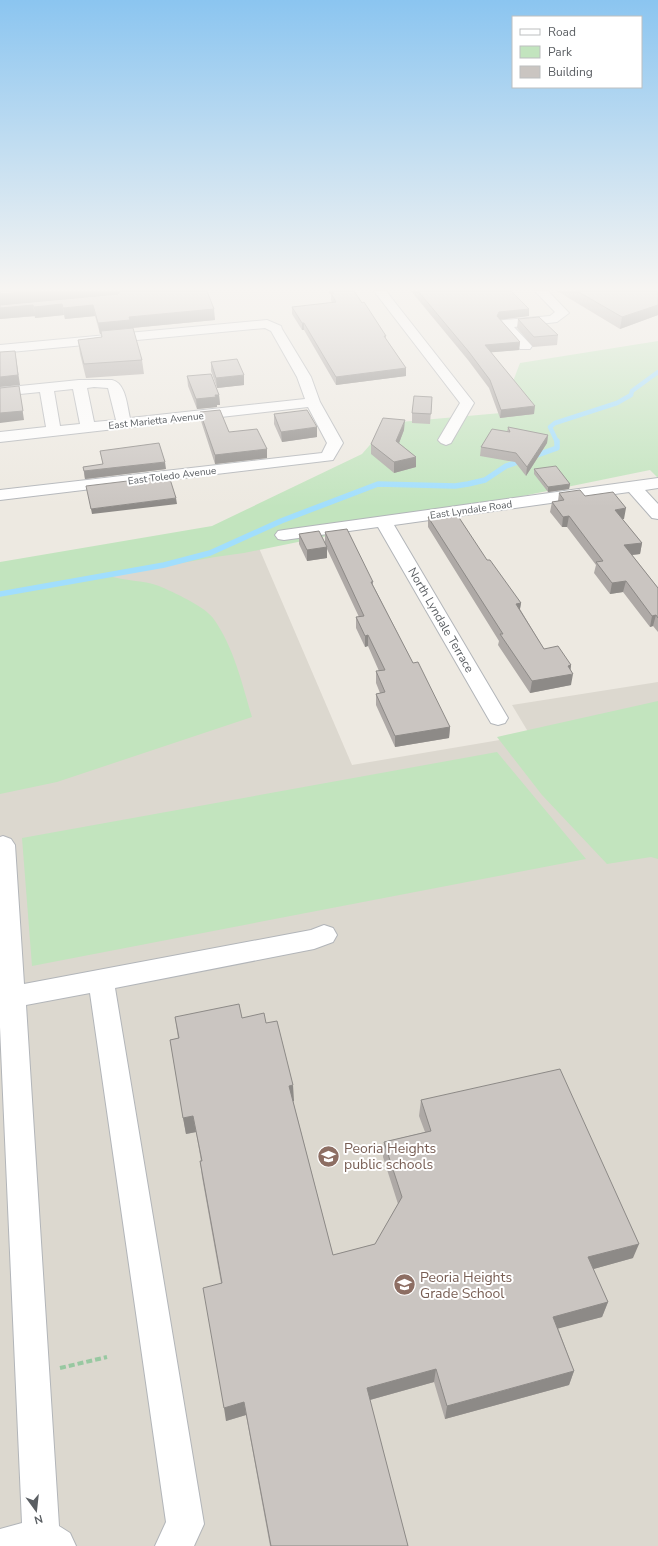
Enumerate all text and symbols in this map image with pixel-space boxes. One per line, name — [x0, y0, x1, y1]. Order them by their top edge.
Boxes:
legend — [512, 16, 642, 88]
text: Road — [548, 24, 576, 40]
text: Park — [548, 44, 573, 60]
text: Building — [548, 64, 593, 80]
street label: East Marietta Avenue — [108, 409, 204, 433]
street label: East Toledo Avenue — [127, 464, 217, 488]
street label: East Lyndale Road — [429, 497, 513, 523]
street label: North Lyndale Terrace — [404, 564, 478, 676]
place label: Peoria Heights public schools — [344, 1139, 436, 1174]
school or university icon: Peoria Heights public schools — [316, 1143, 342, 1169]
place label: Peoria Heights Grade School — [420, 1268, 512, 1303]
school or university icon: Peoria Heights Grade School — [392, 1272, 418, 1298]
north arrow — [16, 1490, 56, 1530]
text: N — [33, 1511, 44, 1527]

